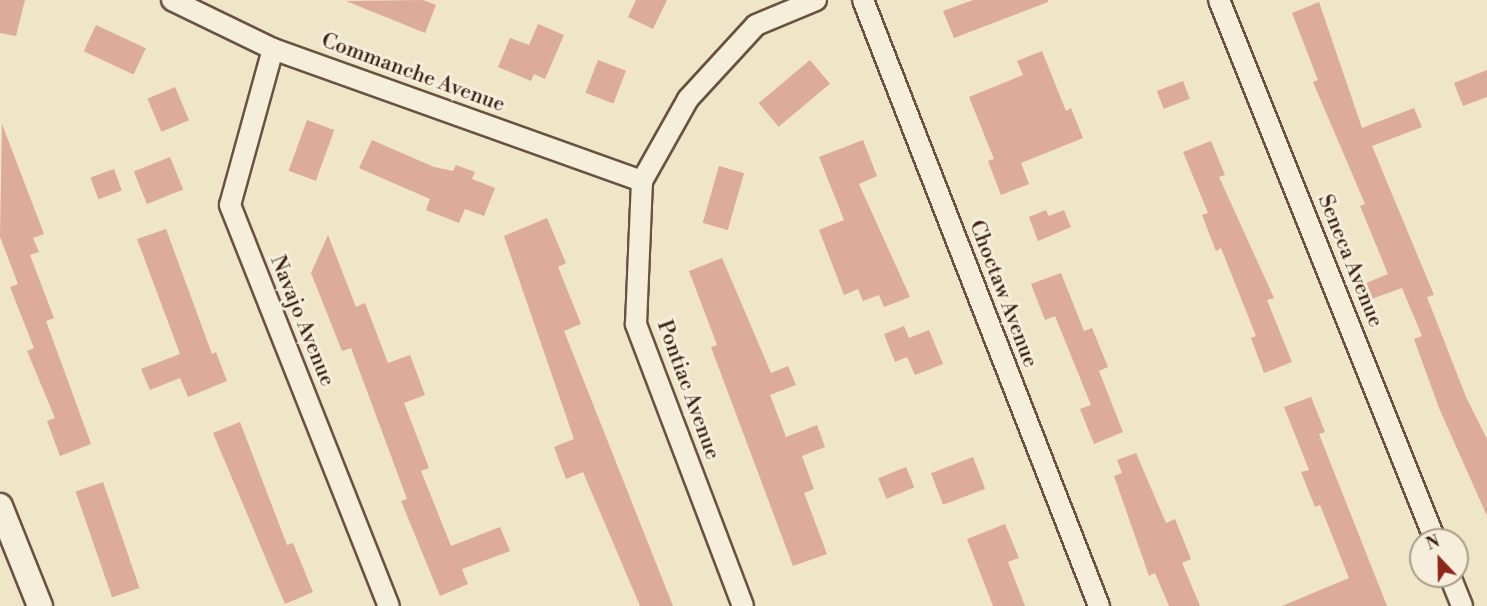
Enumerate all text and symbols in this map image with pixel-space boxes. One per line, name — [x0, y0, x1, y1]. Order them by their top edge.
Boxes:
street label: Commanche Avenue — [318, 28, 508, 118]
street label: Seneca Avenue — [1312, 191, 1388, 331]
street label: Choctaw Avenue — [963, 217, 1043, 371]
street label: Navajo Avenue — [264, 252, 340, 390]
street label: Pontiac Avenue — [651, 317, 725, 463]
north arrow — [1409, 528, 1469, 588]
text: N — [1423, 532, 1443, 555]

